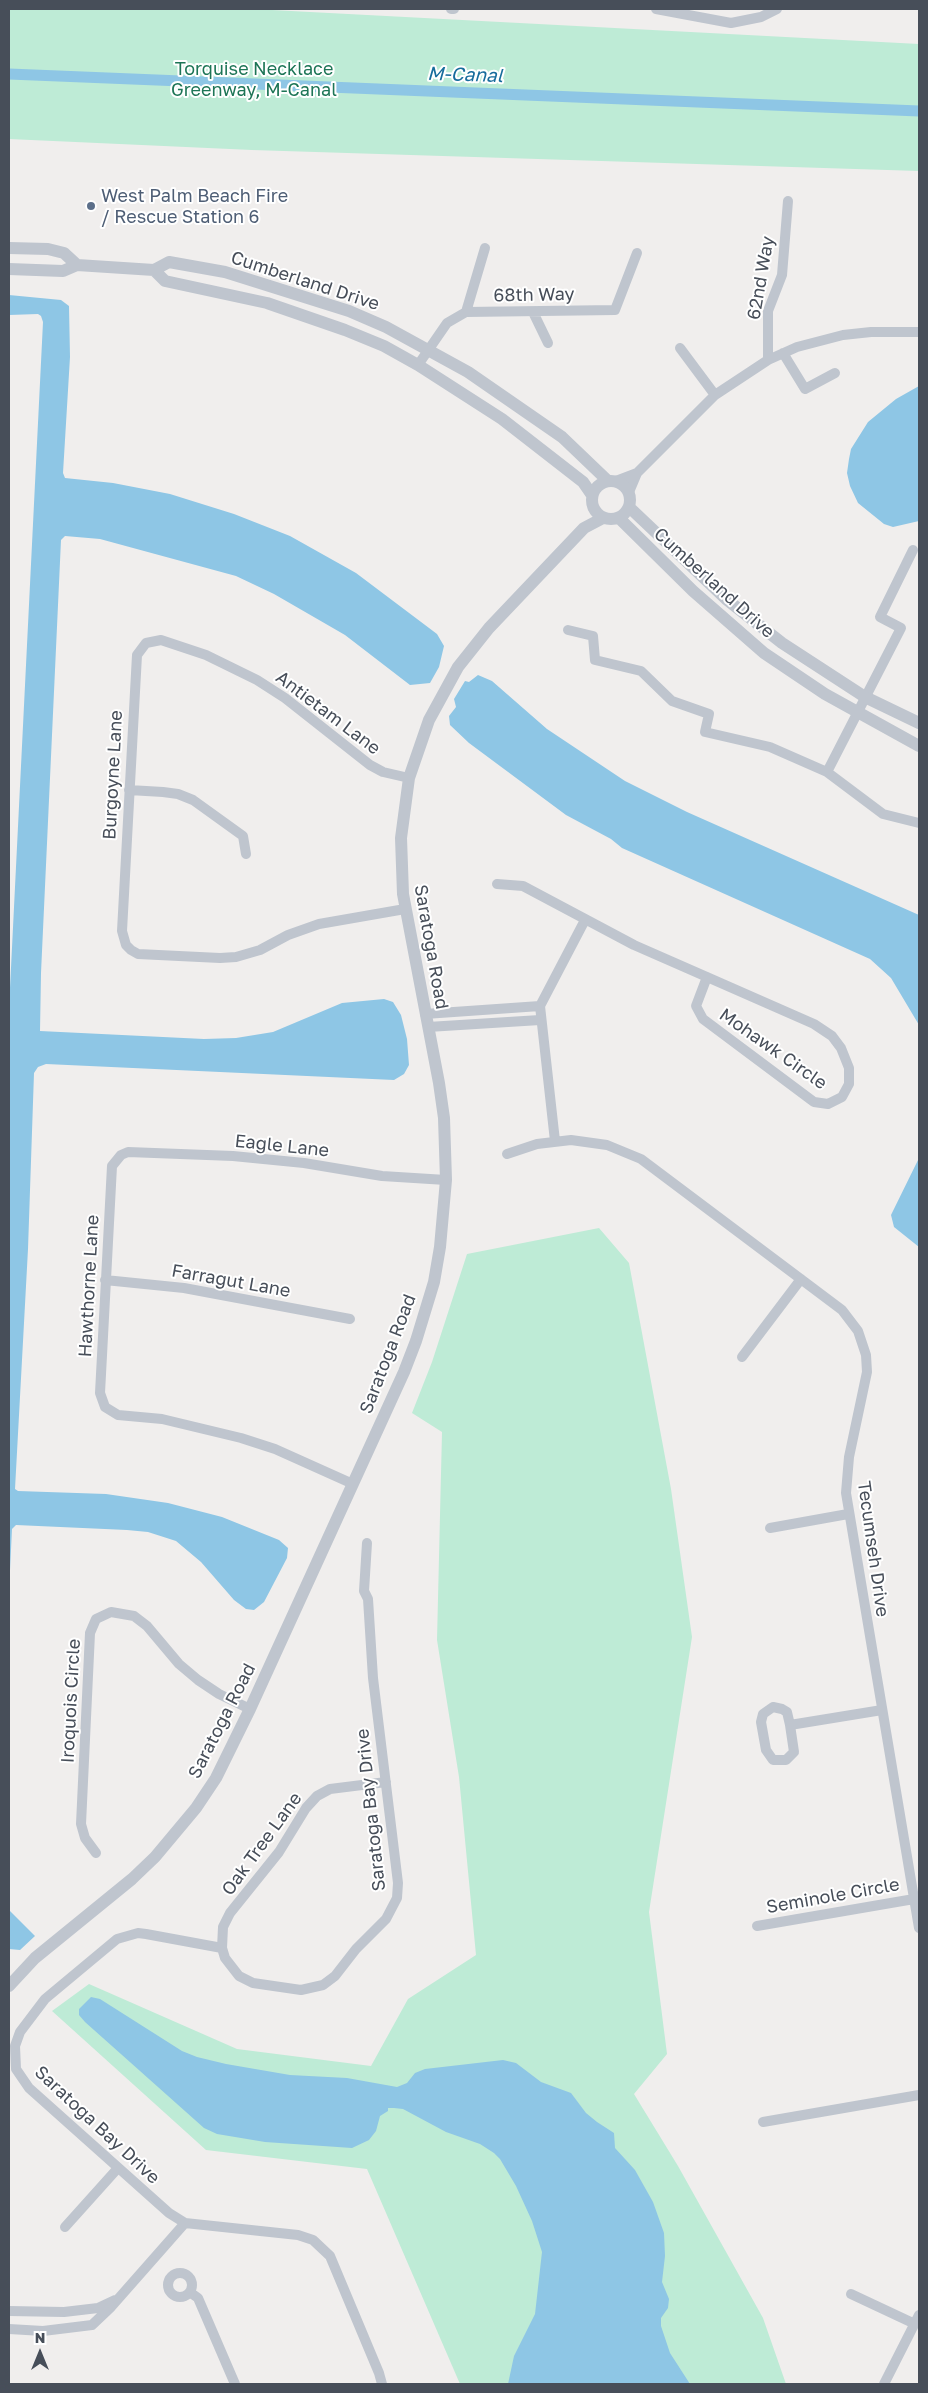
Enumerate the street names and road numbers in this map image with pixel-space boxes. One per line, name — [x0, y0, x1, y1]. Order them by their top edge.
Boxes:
street label: 62nd Way — [743, 235, 779, 321]
street label: Cumberland Drive — [228, 247, 382, 315]
street label: 68th Way — [493, 283, 575, 307]
street label: Cumberland Drive — [649, 523, 779, 643]
street label: Antietam Lane — [271, 667, 385, 759]
street label: Burgoyne Lane — [99, 710, 127, 840]
street label: Saratoga Road — [409, 883, 453, 1011]
street label: Mohawk Circle — [715, 1004, 831, 1094]
street label: Eagle Lane — [234, 1130, 330, 1162]
street label: Hawthorne Lane — [74, 1214, 104, 1358]
street label: Farragut Lane — [170, 1260, 292, 1302]
street label: Saratoga Road — [355, 1291, 421, 1417]
street label: Tecumseh Drive — [853, 1480, 893, 1618]
street label: Iroquois Circle — [57, 1638, 85, 1764]
street label: Saratoga Road — [184, 1660, 260, 1782]
street label: Saratoga Bay Drive — [352, 1728, 390, 1892]
street label: Oak Tree Lane — [217, 1788, 307, 1900]
street label: Seminole Circle — [765, 1874, 901, 1918]
street label: Saratoga Bay Drive — [30, 2061, 164, 2189]

